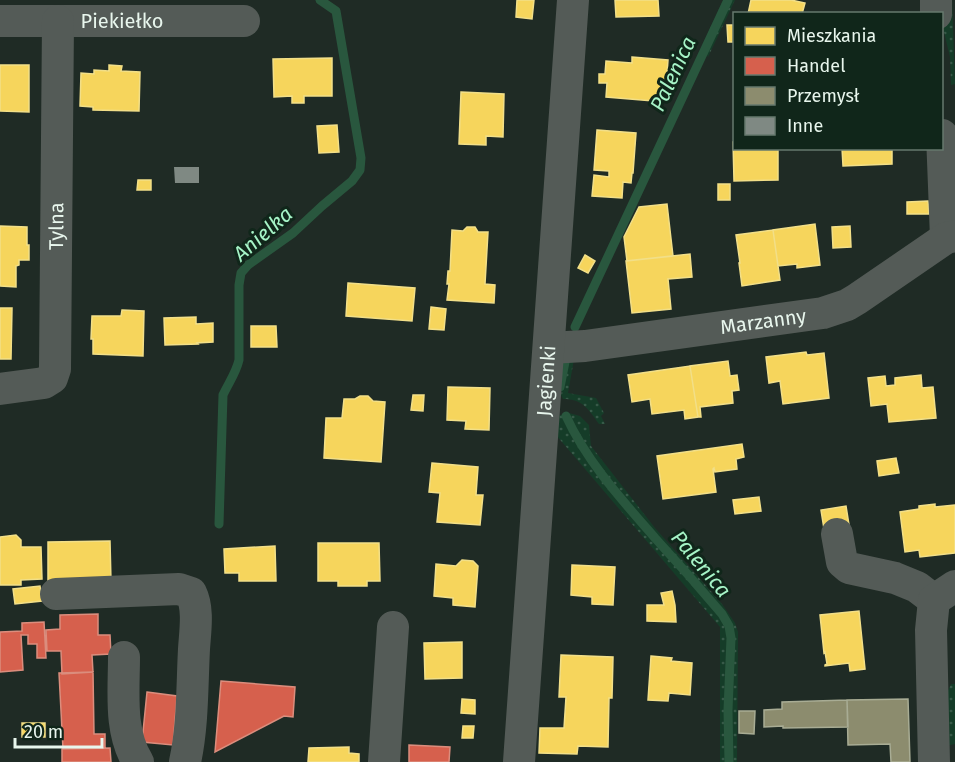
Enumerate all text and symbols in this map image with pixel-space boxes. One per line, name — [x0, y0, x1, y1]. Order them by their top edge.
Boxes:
street label: Piekiełko — [81, 9, 163, 33]
legend — [733, 12, 943, 150]
text: Mieszkania — [787, 25, 876, 47]
water label: Palenica — [644, 32, 702, 116]
text: Handel — [787, 55, 845, 77]
text: Przemysł — [787, 85, 860, 107]
text: Inne — [787, 115, 823, 137]
water label: Anielka — [227, 201, 298, 268]
street label: Tylna — [44, 202, 68, 250]
street label: Marzanny — [719, 303, 808, 339]
street label: Jagienki — [532, 345, 560, 417]
water label: Palenica — [665, 525, 737, 603]
scale bar — [15, 711, 102, 749]
text: 20 m — [24, 721, 63, 743]

